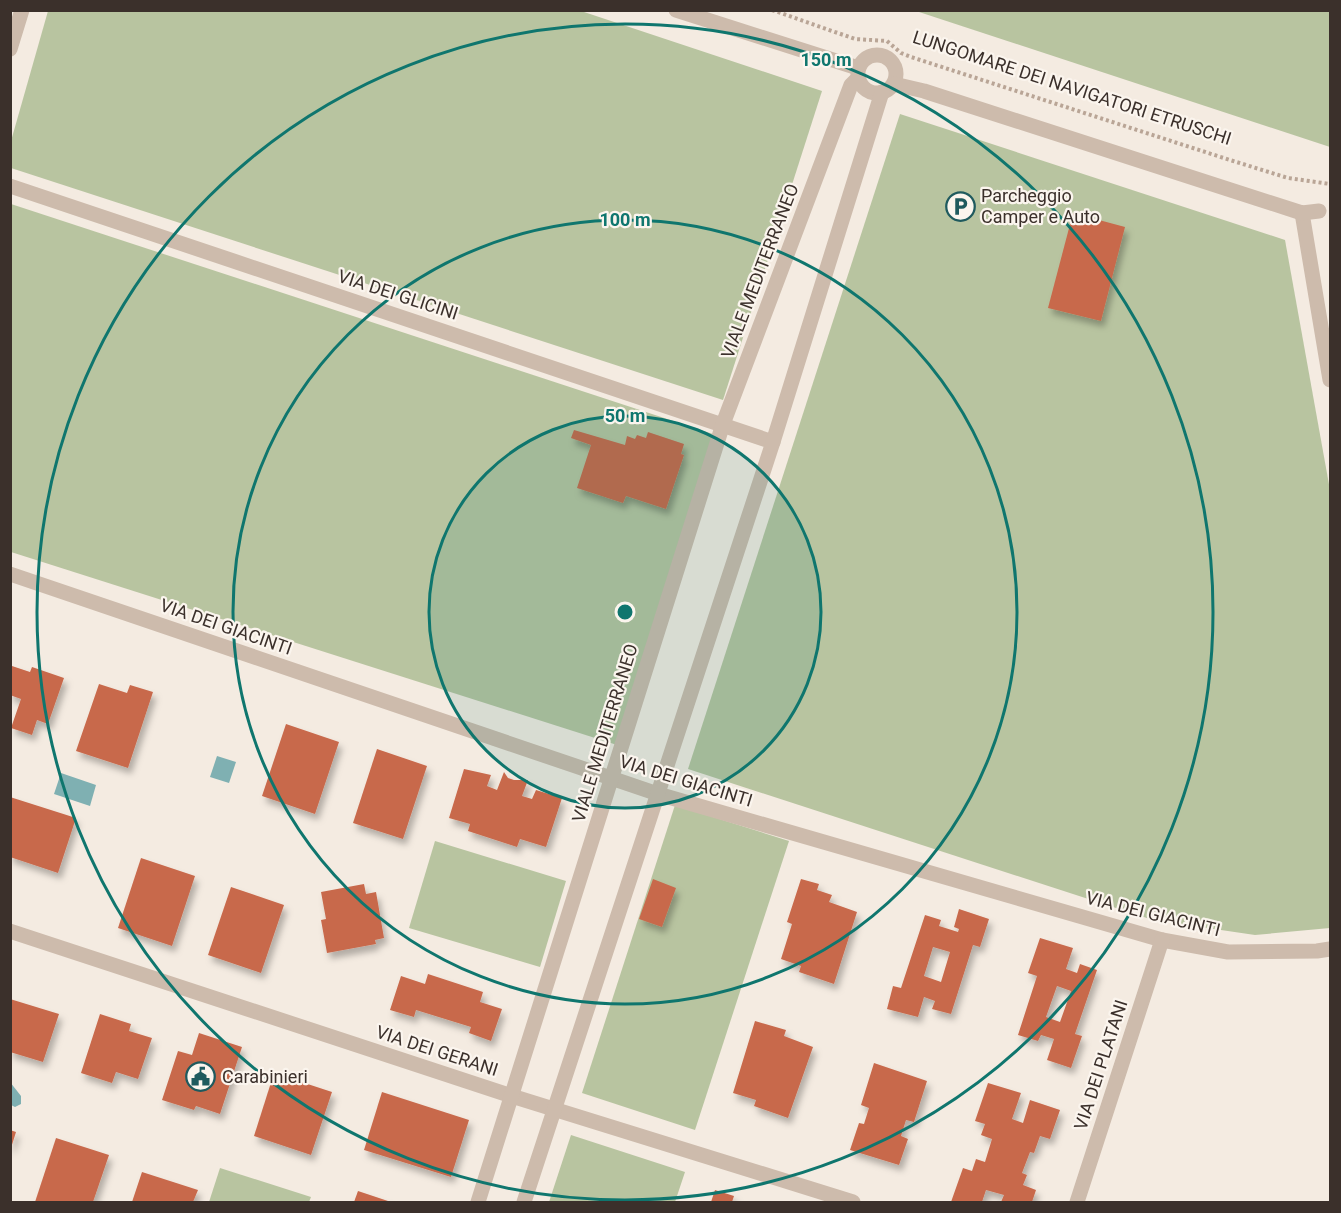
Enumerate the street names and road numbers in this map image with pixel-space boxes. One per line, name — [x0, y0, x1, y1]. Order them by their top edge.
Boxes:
street label: LUNGOMARE DEI NAVIGATORI ETRUSCHI — [910, 26, 1234, 149]
street label: VIALE MEDITERRANEO — [717, 181, 803, 361]
street label: VIA DEI GLICINI — [335, 265, 461, 324]
street label: VIA DEI GIACINTI — [158, 594, 295, 659]
street label: VIALE MEDITERRANEO — [567, 641, 642, 825]
street label: VIA DEI GIACINTI — [617, 750, 755, 811]
street label: VIA DEI GIACINTI — [1084, 887, 1223, 940]
street label: VIA DEI PLATANI — [1070, 997, 1131, 1133]
street label: VIA DEI GERANI — [373, 1021, 501, 1080]

